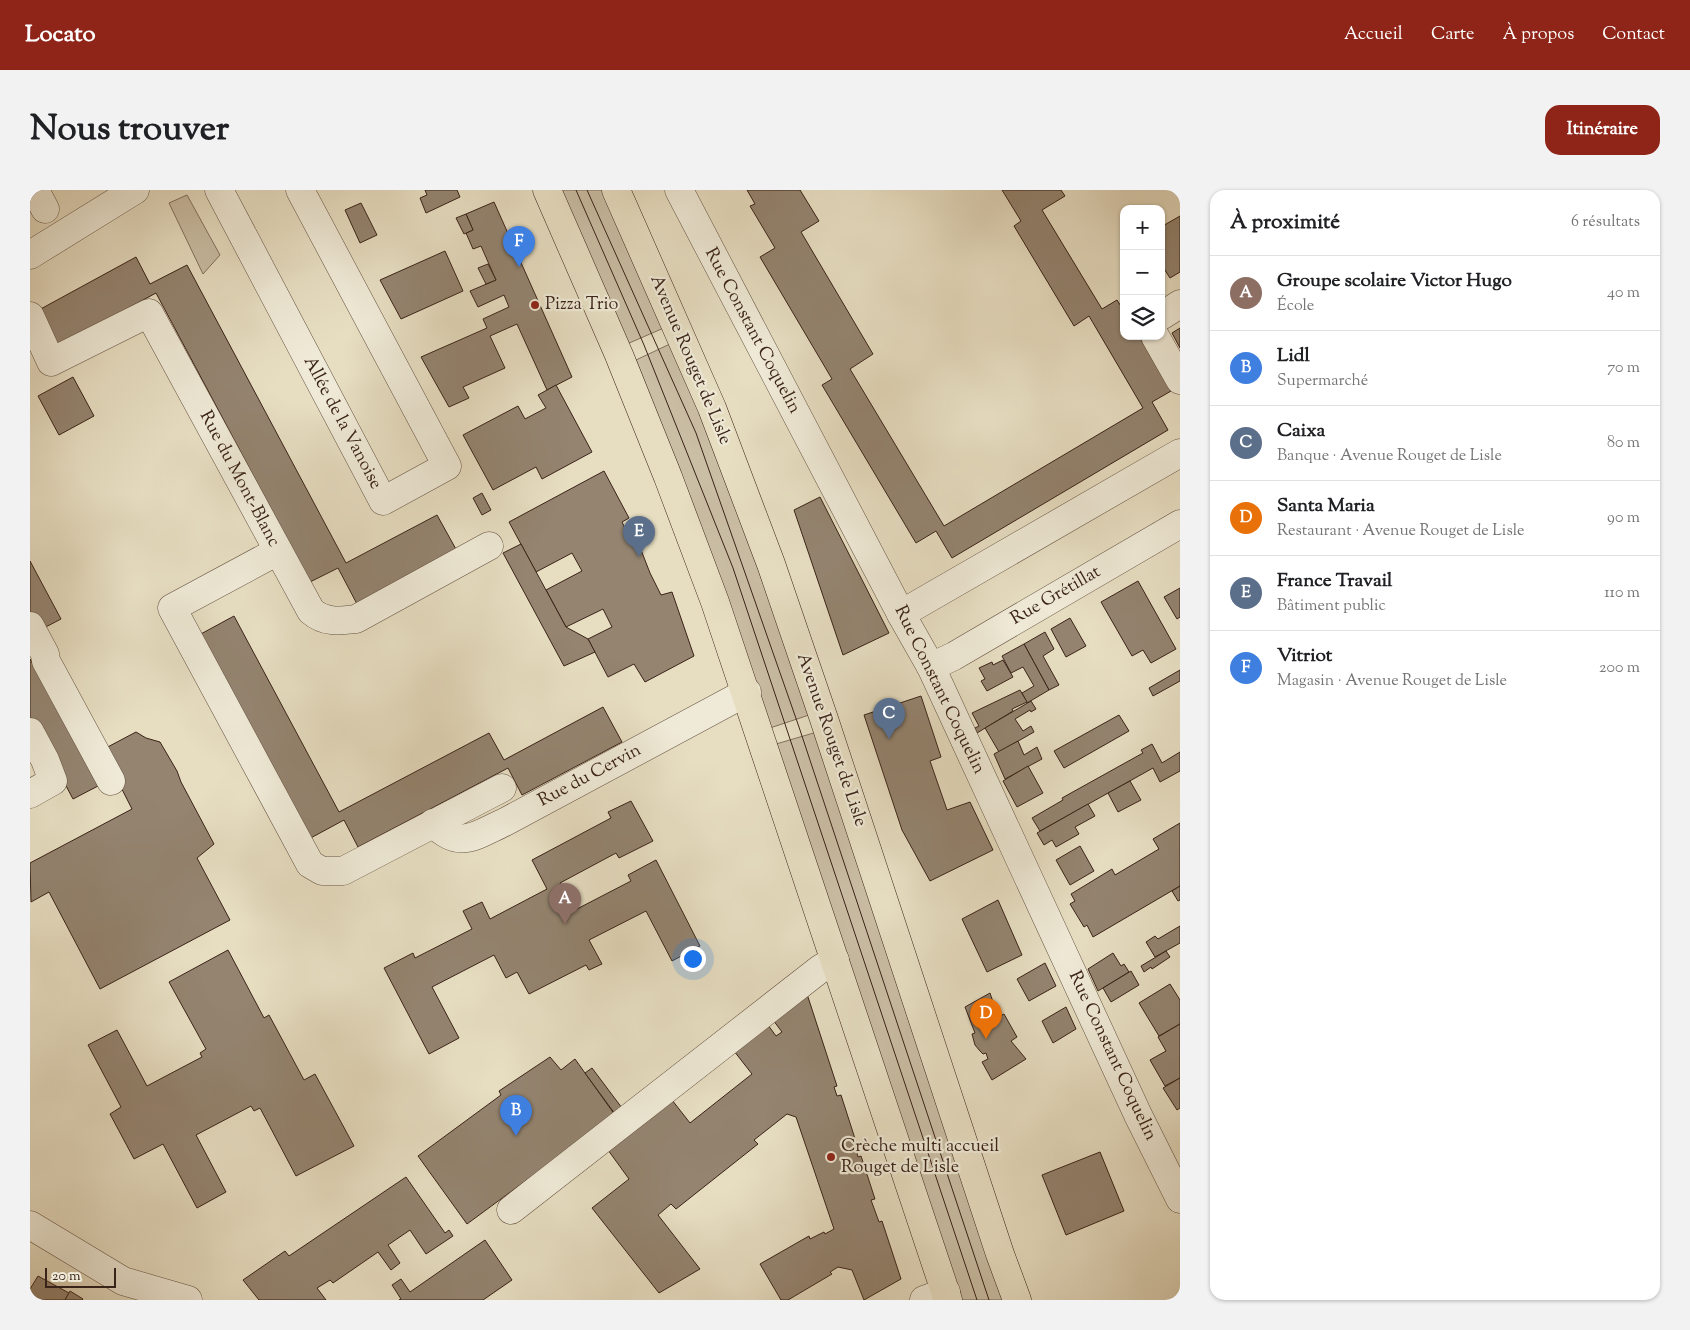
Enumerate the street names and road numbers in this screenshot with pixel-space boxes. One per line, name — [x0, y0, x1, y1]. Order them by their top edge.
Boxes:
street label: Rue Constant Coquelin — [697, 243, 807, 419]
street label: Avenue Rouget de Lisle — [642, 271, 738, 449]
street label: Allée de la Vanoise — [296, 352, 388, 494]
street label: Rue du Mont-Blanc — [192, 406, 286, 552]
street label: Rue Grétillat — [1006, 560, 1106, 632]
street label: Rue Constant Coquelin — [889, 602, 989, 778]
street label: Avenue Rouget de Lisle — [789, 650, 873, 830]
street label: Rue du Cervin — [534, 738, 647, 814]
street label: Rue Constant Coquelin — [1061, 967, 1163, 1145]

